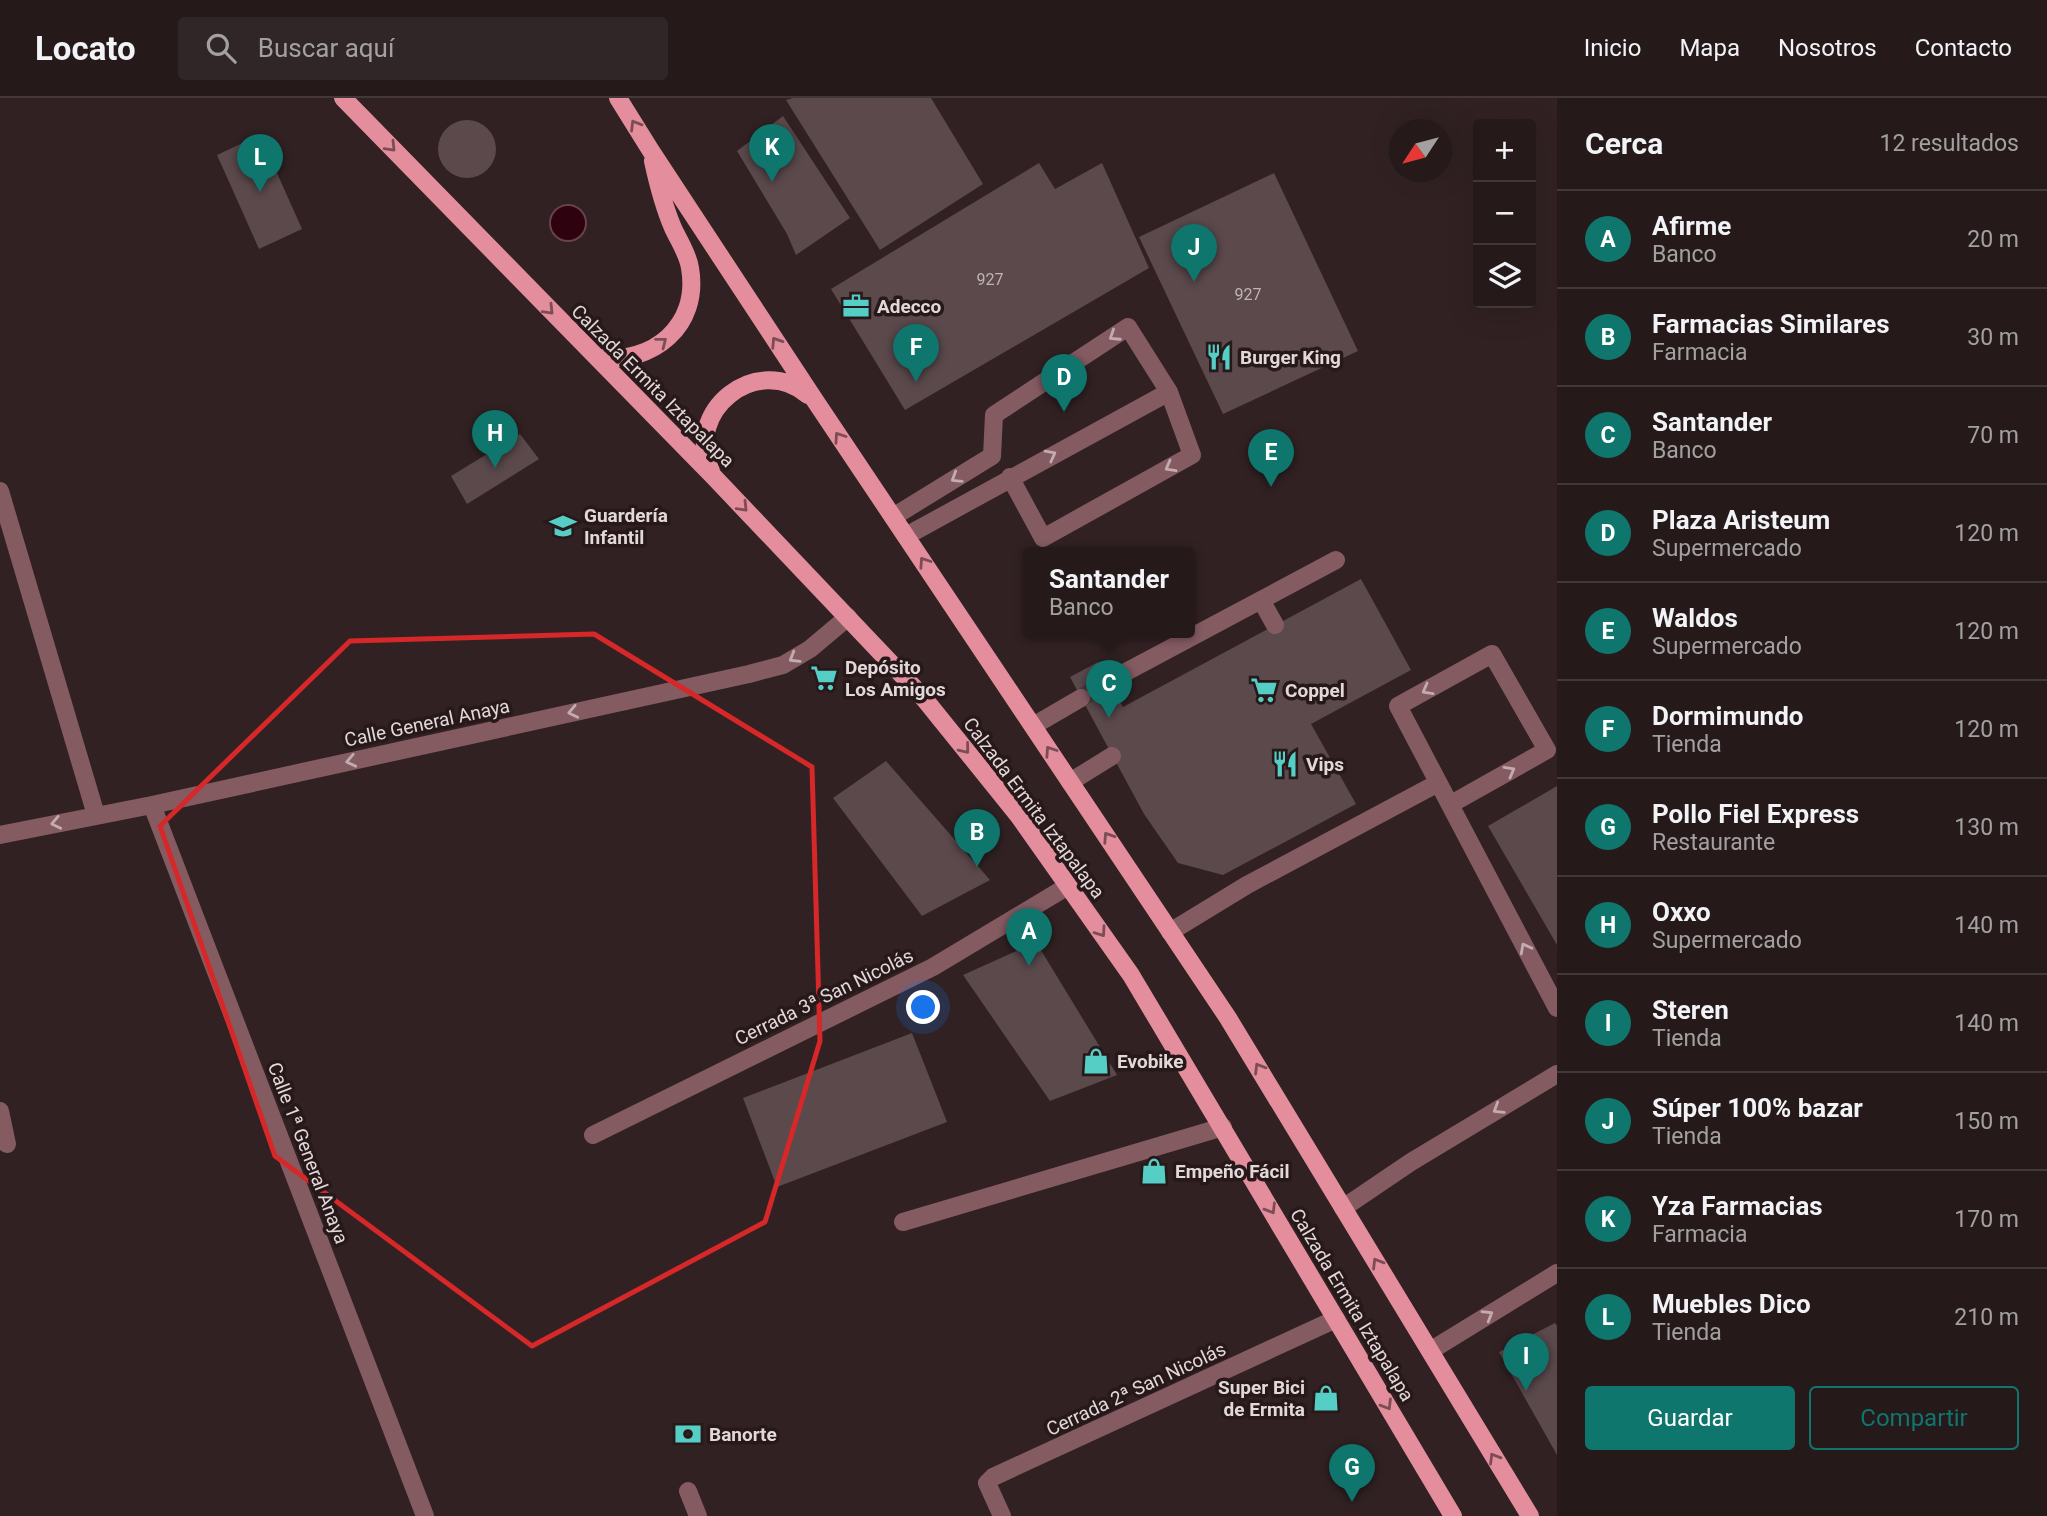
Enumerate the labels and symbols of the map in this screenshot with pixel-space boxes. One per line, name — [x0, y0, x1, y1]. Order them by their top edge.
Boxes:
one-way arrow — [630, 119, 643, 132]
north arrow — [1389, 119, 1452, 182]
pin: K — [749, 124, 795, 182]
pin: L — [237, 134, 283, 192]
one-way arrow — [382, 139, 395, 152]
pin: J — [1171, 224, 1217, 282]
house number: 927 — [977, 270, 1003, 289]
house number: 927 — [1235, 285, 1261, 304]
office icon: Adecco — [841, 291, 871, 321]
place label: Adecco — [877, 295, 942, 318]
street label: Calzada Ermita Iztapalapa — [567, 300, 739, 472]
one-way arrow — [541, 302, 554, 315]
pin: F — [893, 324, 939, 382]
one-way arrow — [1109, 328, 1122, 341]
one-way arrow — [654, 337, 666, 350]
one-way arrow — [772, 337, 784, 350]
restaurant icon: Burger King — [1204, 342, 1234, 372]
place label: Burger King — [1240, 346, 1341, 369]
pin: D — [1041, 354, 1087, 412]
pin: H — [472, 410, 518, 468]
pin: E — [1248, 429, 1294, 487]
one-way arrow — [834, 431, 847, 444]
one-way arrow — [1044, 450, 1057, 463]
one-way arrow — [1164, 459, 1177, 472]
one-way arrow — [951, 470, 964, 483]
one-way arrow — [735, 499, 748, 512]
place label: Guardería Infantil — [584, 504, 668, 549]
school or university icon: Guardería Infantil — [548, 511, 578, 541]
one-way arrow — [919, 557, 932, 570]
one-way arrow — [788, 650, 801, 663]
place label: Depósito Los Amigos — [845, 656, 946, 701]
pin: C — [1086, 660, 1132, 718]
supermarket icon: Depósito Los Amigos — [809, 663, 839, 693]
supermarket icon: Coppel — [1249, 675, 1279, 705]
place label: Coppel — [1285, 679, 1345, 702]
one-way arrow — [1422, 682, 1435, 695]
street label: Calle General Anaya — [342, 694, 512, 752]
one-way arrow — [567, 704, 579, 719]
street label: Calzada Ermita Iztapalapa — [958, 713, 1110, 903]
one-way arrow — [957, 741, 969, 754]
one-way arrow — [1045, 746, 1058, 759]
restaurant icon: Vips — [1270, 749, 1300, 779]
one-way arrow — [345, 753, 357, 767]
place label: Vips — [1306, 753, 1344, 776]
one-way arrow — [1503, 766, 1516, 779]
pin: B — [954, 809, 1000, 867]
one-way arrow — [50, 815, 62, 830]
one-way arrow — [1103, 831, 1116, 844]
pin: A — [1006, 908, 1052, 966]
one-way arrow — [1092, 924, 1105, 937]
one-way arrow — [1520, 942, 1534, 955]
street label: Cerrada 3ª San Nicolás — [731, 944, 917, 1050]
your location — [906, 990, 940, 1024]
shop icon: Evobike — [1081, 1046, 1111, 1076]
place label: Evobike — [1117, 1050, 1184, 1073]
street label: Calle 1ª General Anaya — [263, 1059, 353, 1247]
one-way arrow — [1254, 1063, 1267, 1076]
one-way arrow — [1493, 1101, 1506, 1114]
shop icon: Empeño Fácil — [1139, 1156, 1169, 1186]
place label: Empeño Fácil — [1175, 1160, 1289, 1183]
one-way arrow — [1263, 1201, 1276, 1214]
street label: Calzada Ermita Iztapalapa — [1285, 1204, 1419, 1406]
one-way arrow — [1372, 1257, 1385, 1270]
one-way arrow — [1480, 1310, 1493, 1323]
pin: I — [1503, 1333, 1549, 1391]
street label: Cerrada 2ª San Nicolás — [1043, 1337, 1229, 1441]
place label: Super Bici de Ermita — [1218, 1376, 1305, 1421]
shop icon: Super Bici de Ermita — [1311, 1383, 1341, 1413]
one-way arrow — [1379, 1397, 1392, 1410]
bank icon: Banorte — [673, 1419, 703, 1449]
place label: Banorte — [709, 1423, 777, 1446]
pin: G — [1329, 1444, 1375, 1502]
one-way arrow — [1490, 1452, 1503, 1465]

